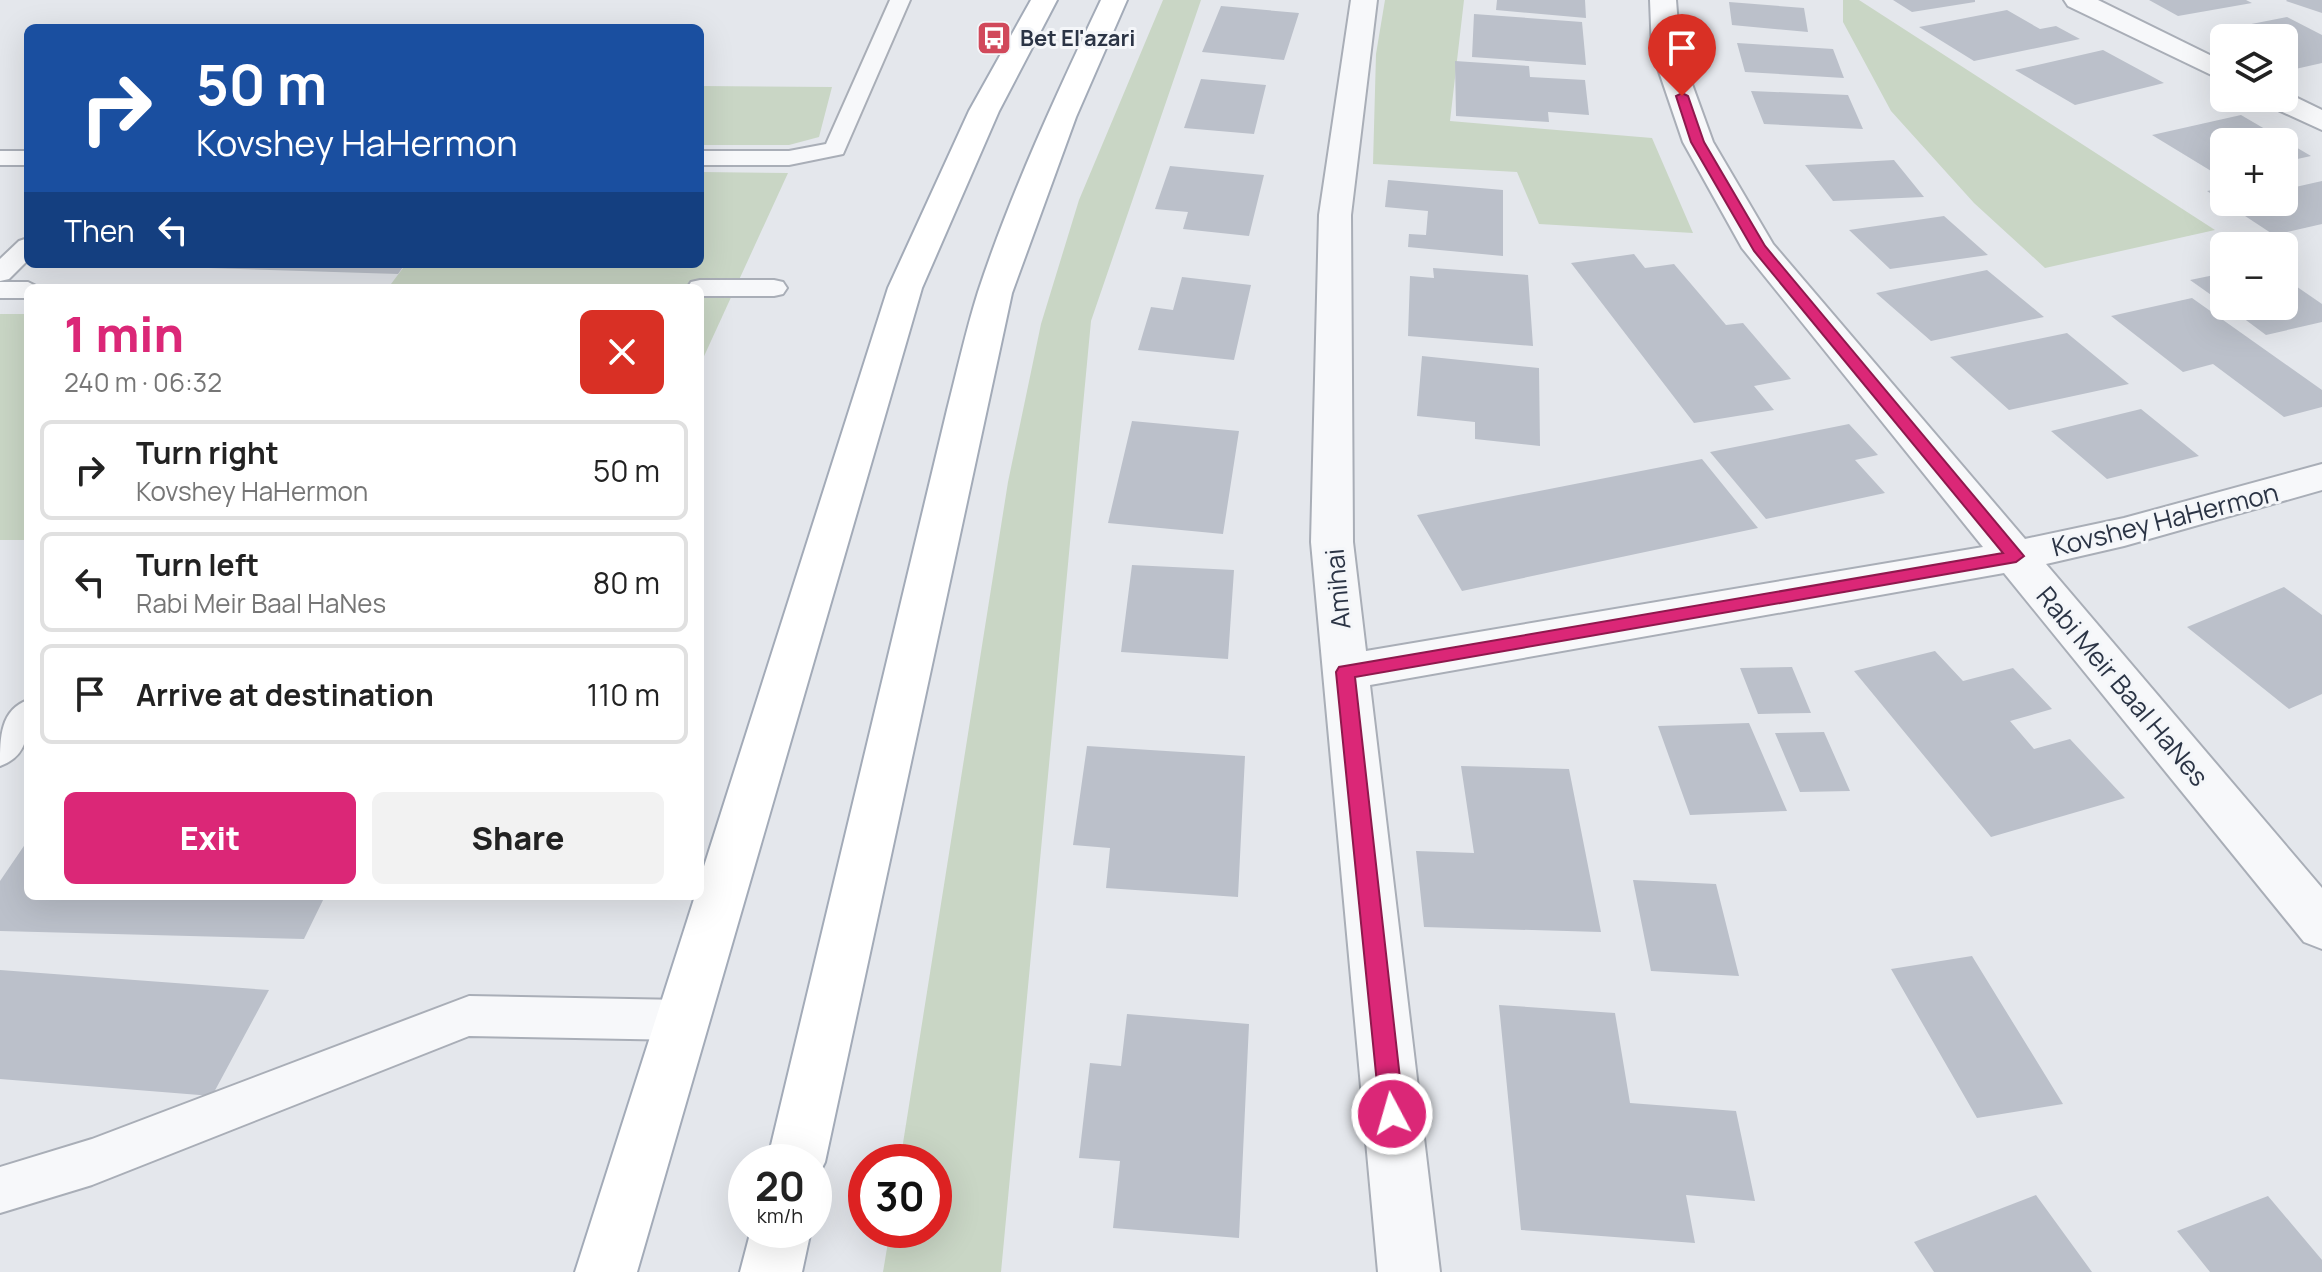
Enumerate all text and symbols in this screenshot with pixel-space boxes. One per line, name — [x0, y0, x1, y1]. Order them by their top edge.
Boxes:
pin — [1648, 14.0, 1716, 96]
bus stop icon: Bet El'azari — [975, 19, 1013, 57]
place label: Bet El'azari — [1020, 23, 1135, 53]
map controls — [2210, 24, 2298, 320]
button: layers — [2210, 24, 2298, 112]
icon: arrive — [1660, 26, 1704, 70]
text: 50 m — [196, 45, 327, 122]
icon: right — [64, 56, 168, 160]
text: Kovshey HaHermon — [196, 118, 518, 167]
button: + — [2210, 128, 2298, 216]
icon: left — [151, 208, 195, 252]
text: Then — [64, 210, 135, 251]
button: − — [2210, 232, 2298, 320]
text: 1 min — [64, 301, 184, 366]
button: close — [580, 310, 664, 394]
text: 240 m · 06:32 — [64, 364, 222, 400]
text: Turn right — [136, 432, 279, 473]
icon: right — [68, 448, 112, 492]
text: 50 m — [593, 450, 660, 491]
text: Kovshey HaHermon — [136, 473, 368, 509]
street label: Kovshey HaHermon — [2048, 473, 2282, 565]
text: Turn left — [136, 544, 259, 585]
street label: Amihai — [1316, 547, 1358, 631]
icon: left — [68, 560, 112, 604]
text: 80 m — [593, 562, 660, 603]
street label: Rabi Meir Baal HaNes — [2029, 579, 2217, 793]
text: Rabi Meir Baal HaNes — [136, 585, 386, 621]
icon: arrive — [68, 672, 112, 716]
text: Arrive at destination — [136, 674, 434, 715]
text: 110 m — [587, 674, 660, 715]
button: Exit — [64, 792, 356, 884]
button: Share — [372, 792, 664, 884]
position arrow — [1350, 1072, 1434, 1156]
speed limit sign: 30 — [848, 1144, 952, 1248]
text: 20 — [755, 1158, 805, 1213]
text: km/h — [757, 1202, 803, 1229]

